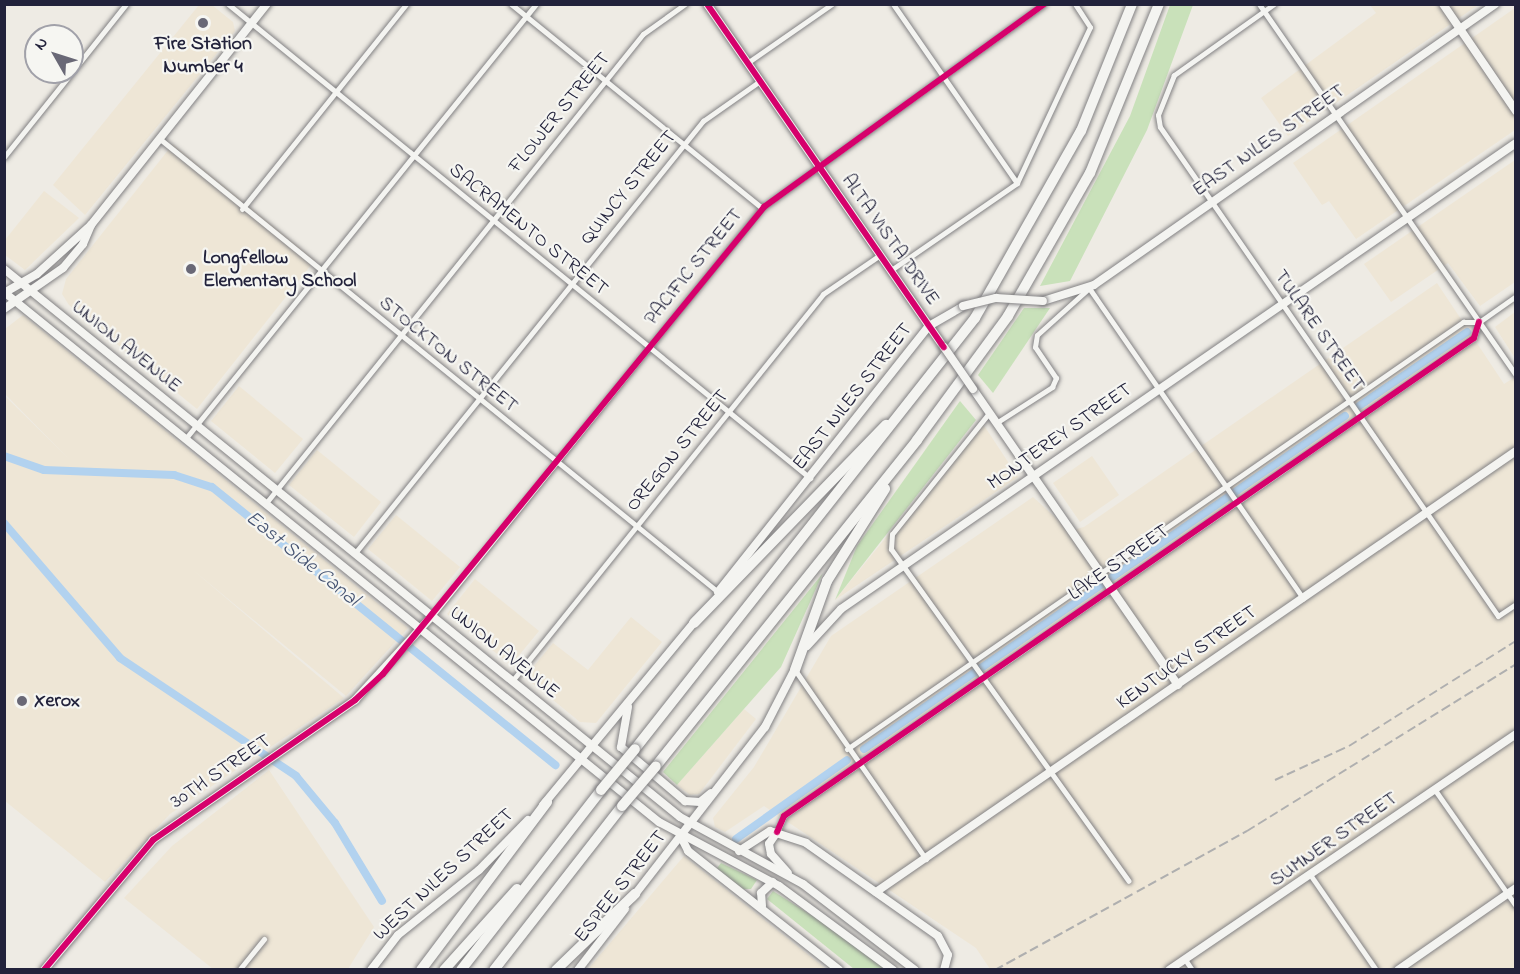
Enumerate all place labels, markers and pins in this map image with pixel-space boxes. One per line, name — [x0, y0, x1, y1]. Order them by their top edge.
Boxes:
marker: Fire Station Number 4 — [196, 16, 210, 30]
place label: Fire Station Number 4 — [154, 33, 252, 80]
place label: Longfellow Elementary School — [203, 246, 356, 293]
marker: Longfellow Elementary School — [184, 262, 198, 276]
place label: Xerox — [34, 689, 80, 713]
marker: Xerox — [15, 694, 29, 708]

